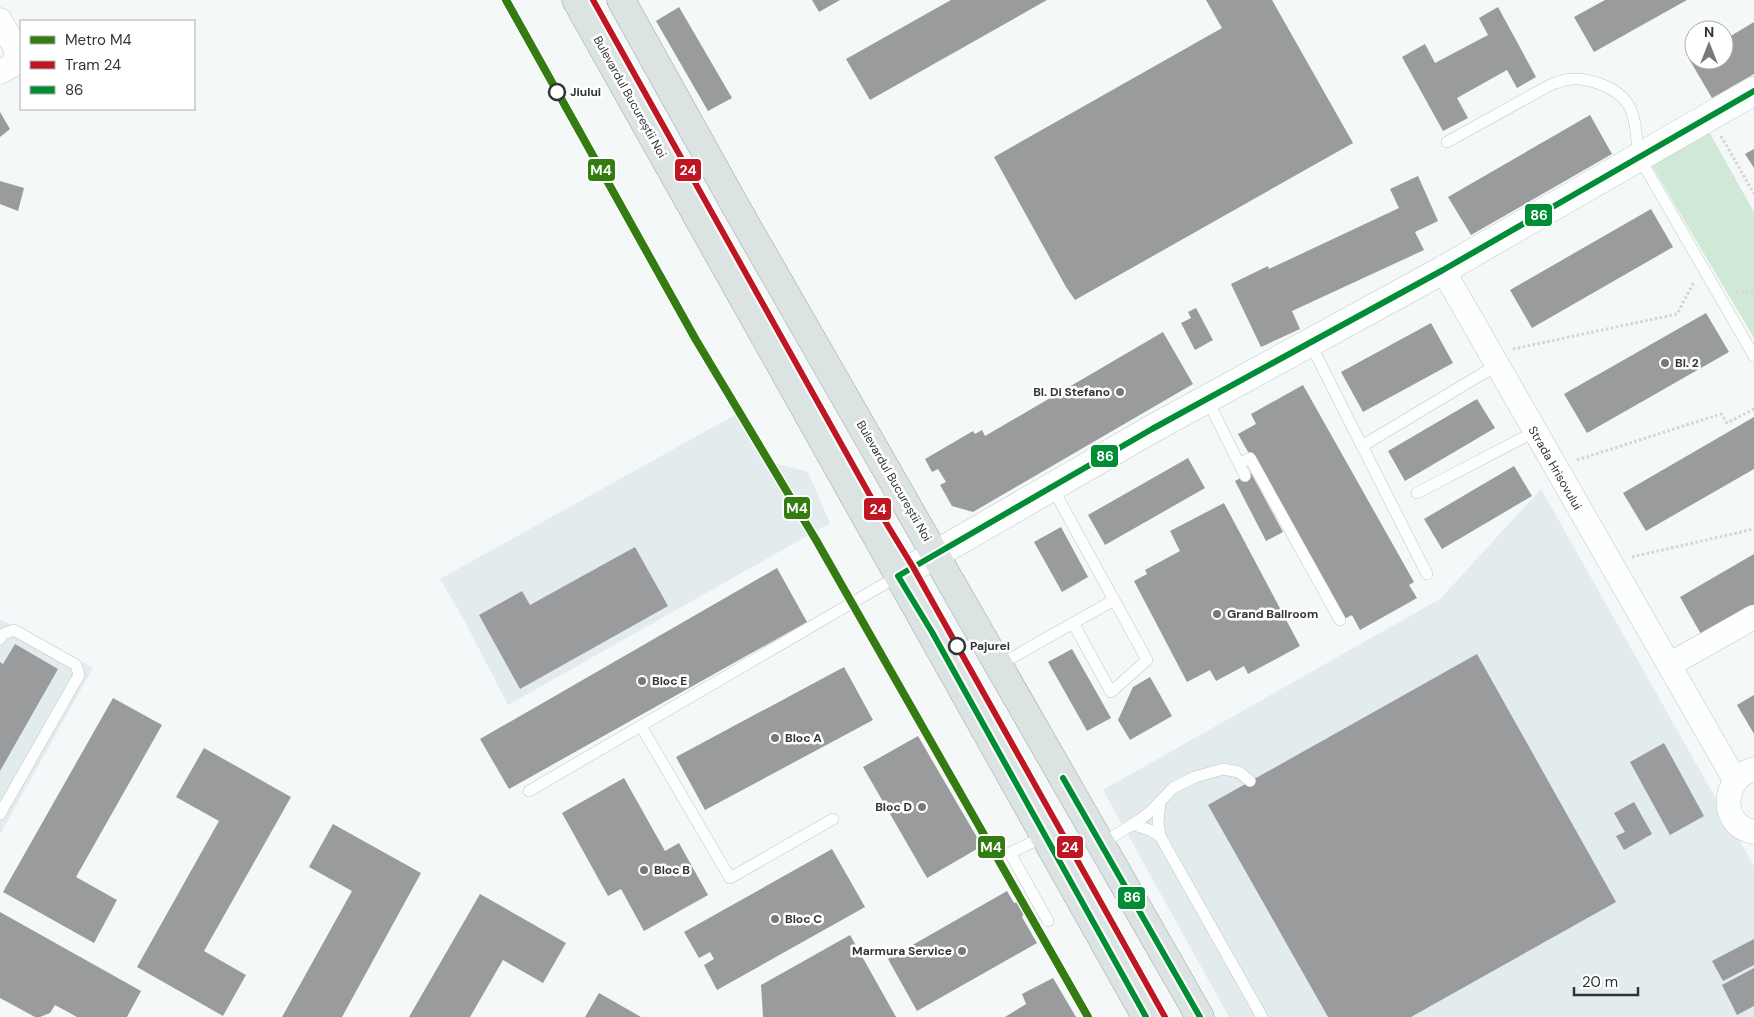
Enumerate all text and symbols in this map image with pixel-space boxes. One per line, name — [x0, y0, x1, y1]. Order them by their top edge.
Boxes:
legend — [20, 20, 195, 110]
north arrow — [1684, 20, 1734, 70]
text: N — [1704, 23, 1714, 41]
text: Metro M4 — [65, 30, 132, 50]
street label: Bulevardul Bucureștii Noi — [590, 33, 670, 161]
text: Tram 24 — [65, 55, 121, 75]
text: 86 — [65, 80, 84, 100]
marker: Jiului — [548, 83, 566, 101]
place label: Jiului — [570, 84, 601, 100]
line badge: M4 — [587, 158, 616, 182]
line badge: 24 — [674, 158, 702, 182]
text: M4 — [590, 161, 612, 179]
text: 24 — [679, 161, 697, 179]
line badge: 86 — [1524, 203, 1553, 227]
text: 86 — [1530, 206, 1548, 224]
place label: Bl. 2 — [1675, 355, 1699, 371]
marker: Bl. 2 — [1659, 357, 1671, 369]
place label: Bl. Di Stefano — [1033, 384, 1110, 400]
marker: Bl. Di Stefano — [1114, 386, 1126, 398]
street label: Bulevardul Bucureștii Noi — [853, 418, 935, 544]
street label: Strada Hrisovului — [1525, 423, 1585, 513]
line badge: 86 — [1090, 444, 1119, 468]
text: 86 — [1096, 447, 1114, 465]
line badge: M4 — [783, 496, 811, 520]
line badge: 24 — [863, 497, 892, 521]
text: M4 — [786, 499, 808, 517]
text: 24 — [869, 500, 887, 518]
place label: Grand Ballroom — [1227, 606, 1318, 622]
marker: Grand Ballroom — [1211, 608, 1223, 620]
marker: Pajurei — [948, 637, 966, 655]
place label: Pajurei — [970, 638, 1010, 654]
place label: Bloc E — [652, 673, 687, 689]
marker: Bloc E — [636, 675, 648, 687]
place label: Bloc A — [785, 730, 822, 746]
marker: Bloc A — [769, 732, 781, 744]
place label: Bloc D — [875, 799, 912, 815]
marker: Bloc D — [916, 801, 928, 813]
line badge: M4 — [977, 835, 1006, 859]
line badge: 24 — [1056, 835, 1084, 859]
text: M4 — [980, 838, 1002, 856]
text: 24 — [1061, 838, 1079, 856]
place label: Bloc B — [654, 862, 690, 878]
marker: Bloc B — [638, 864, 650, 876]
line badge: 86 — [1117, 886, 1146, 910]
text: 86 — [1123, 888, 1141, 906]
place label: Bloc C — [785, 911, 822, 927]
marker: Bloc C — [769, 913, 781, 925]
place label: Marmura Service — [852, 943, 952, 959]
marker: Marmura Service — [956, 945, 968, 957]
scale bar — [1574, 964, 1638, 996]
text: 20 m — [1582, 972, 1618, 992]

